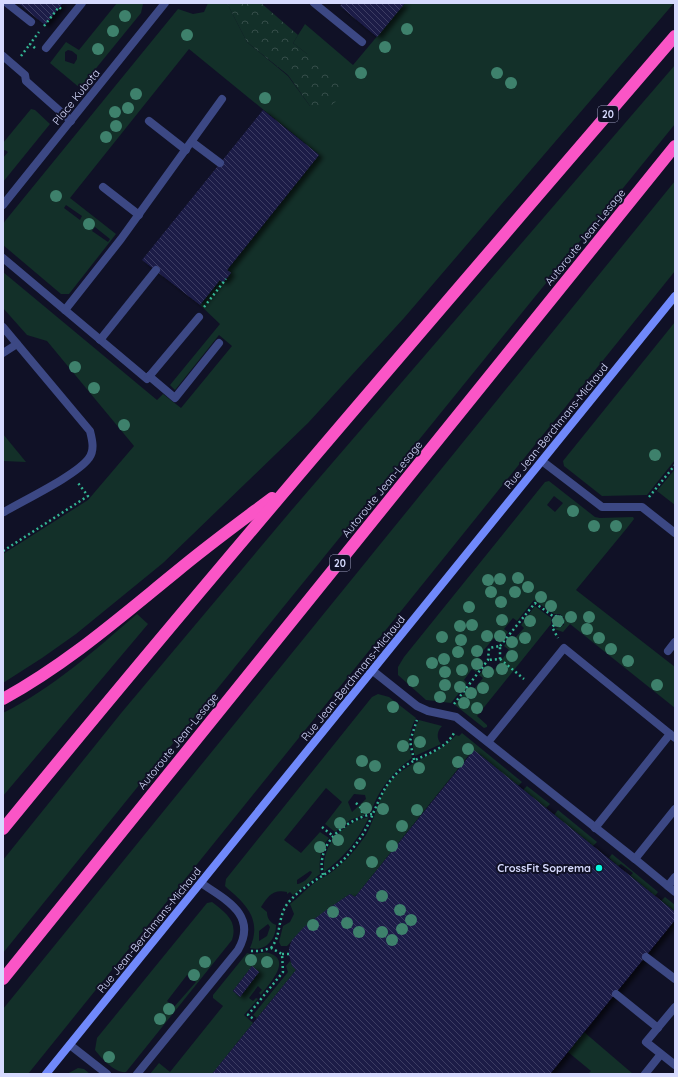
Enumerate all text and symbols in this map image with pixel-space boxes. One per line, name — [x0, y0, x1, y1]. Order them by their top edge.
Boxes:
street label: Place Kubota — [49, 66, 103, 128]
road number: 20 — [598, 106, 618, 122]
street label: Autoroute Jean-Lesage — [542, 186, 628, 288]
street label: Rue Jean-Berchmans-Michaud — [501, 360, 611, 492]
street label: Autoroute Jean-Lesage — [339, 438, 425, 540]
road number: 20 — [330, 555, 350, 571]
street label: Rue Jean-Berchmans-Michaud — [298, 612, 408, 744]
street label: Autoroute Jean-Lesage — [135, 690, 221, 792]
place label: CrossFit Soprema — [497, 861, 591, 875]
marker: CrossFit Soprema — [594, 863, 604, 873]
street label: Rue Jean-Berchmans-Michaud — [94, 864, 204, 996]

